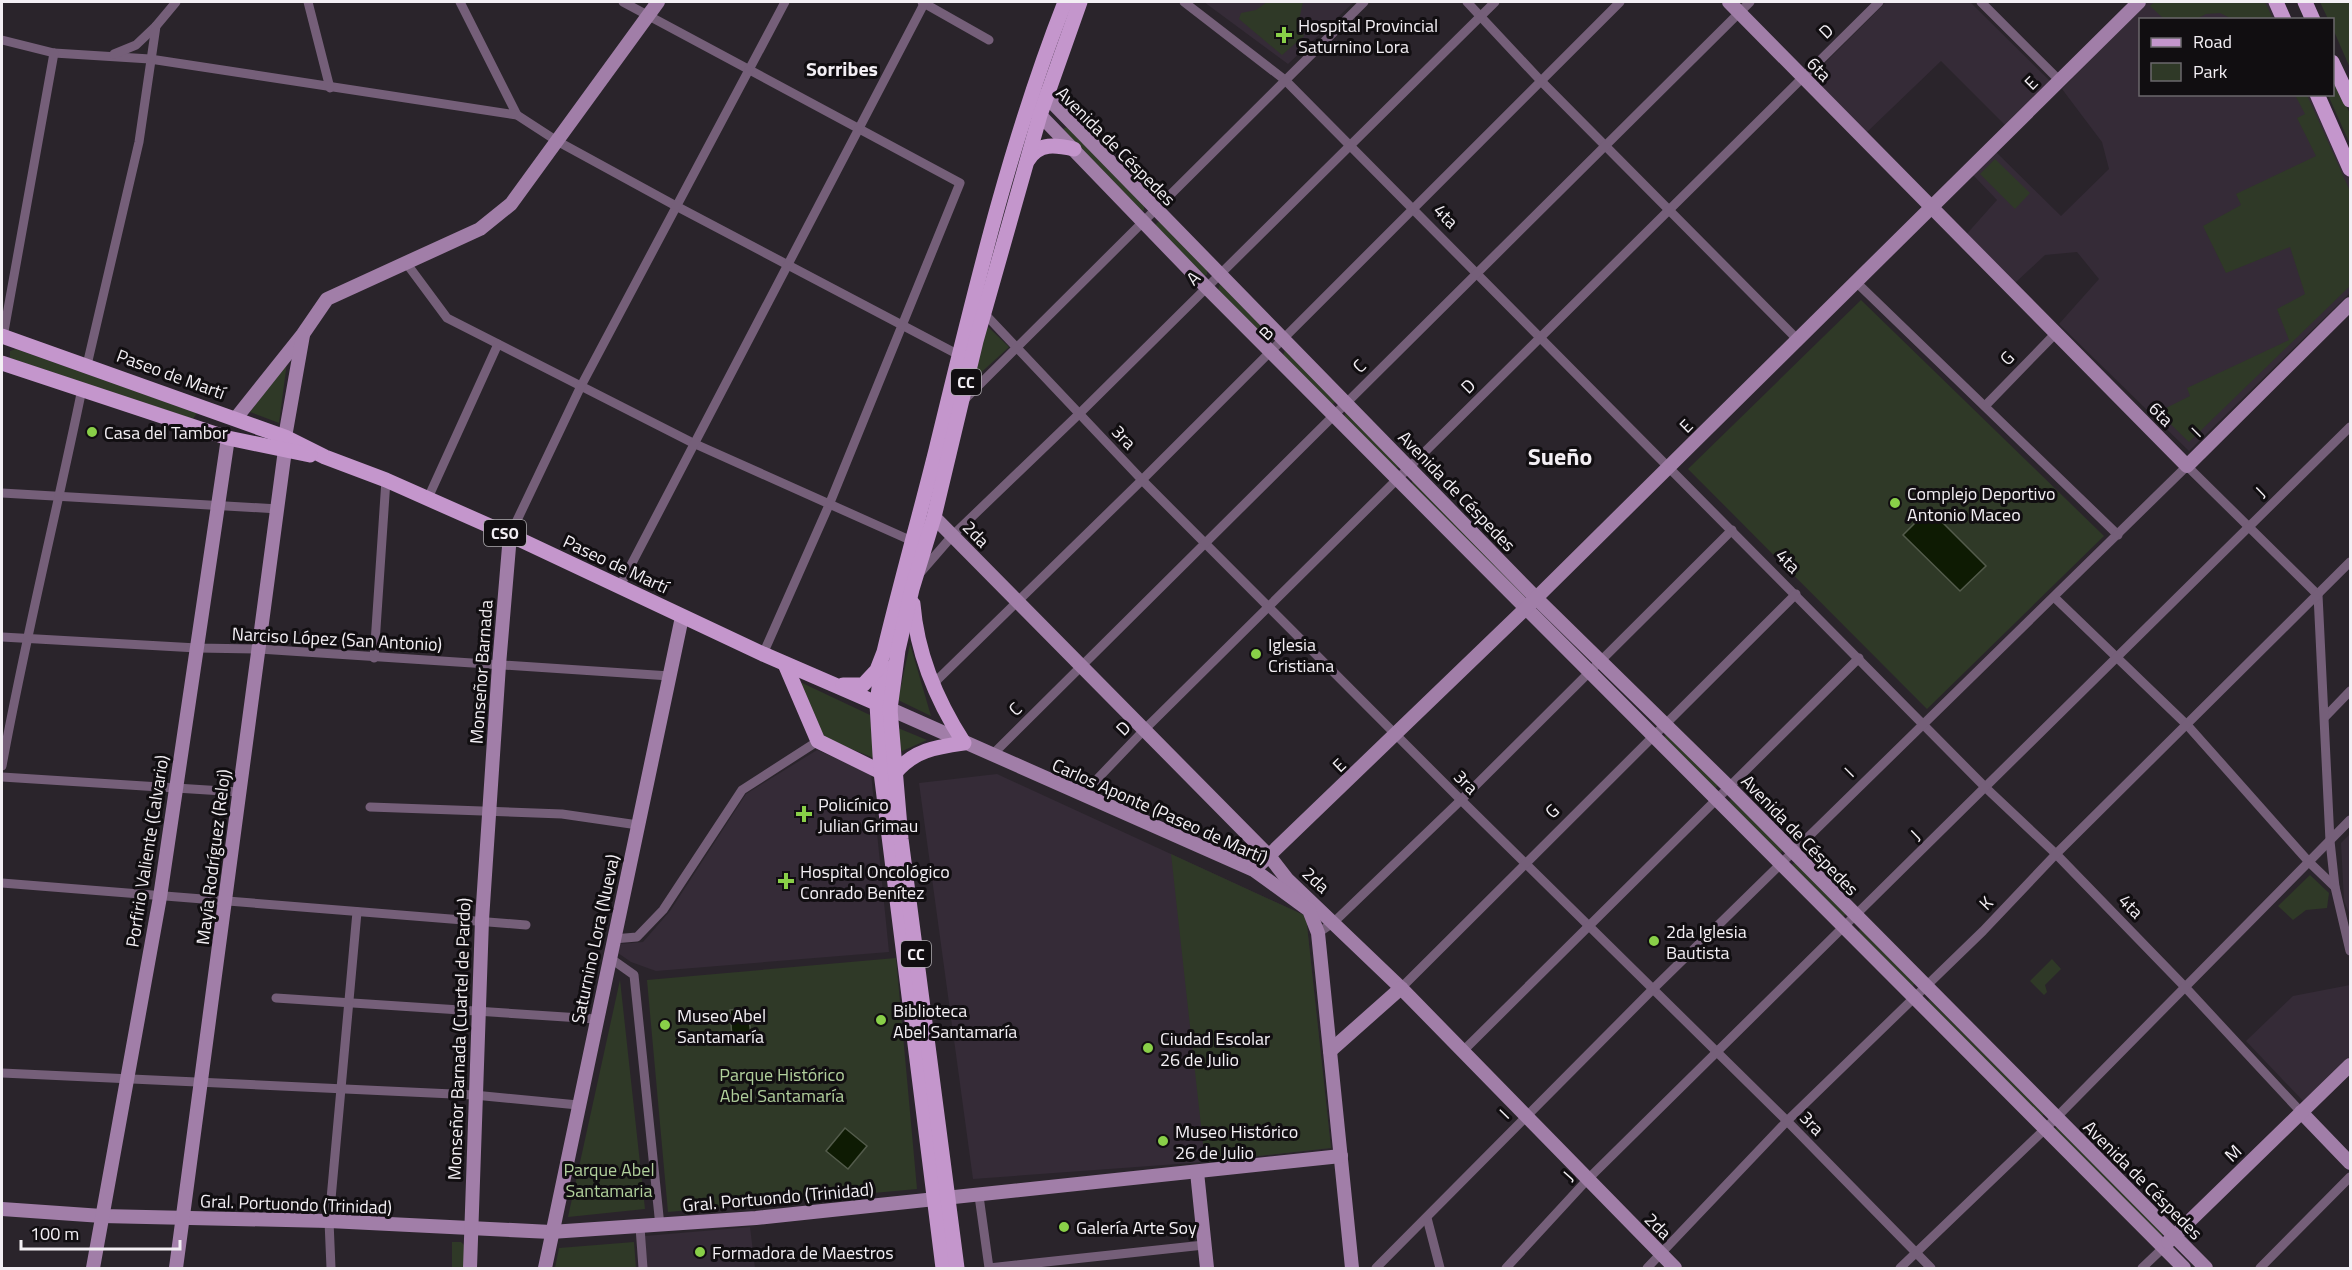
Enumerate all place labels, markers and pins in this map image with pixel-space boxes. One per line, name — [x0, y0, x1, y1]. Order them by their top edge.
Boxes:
place label: Hospital Provincial Saturnino Lora — [1298, 12, 1438, 60]
marker: Hospital Provincial Saturnino Lora — [1275, 26, 1293, 44]
place label: Casa del Tambor — [104, 419, 228, 446]
marker: Casa del Tambor — [85, 425, 99, 439]
place label: Complejo Deportivo Antonio Maceo — [1907, 480, 2055, 528]
marker: Complejo Deportivo Antonio Maceo — [1888, 496, 1902, 510]
place label: Iglesia Cristiana — [1268, 631, 1334, 679]
marker: Iglesia Cristiana — [1249, 647, 1263, 661]
place label: Policínico Julian Grimau — [818, 791, 918, 839]
marker: Policínico Julian Grimau — [795, 805, 813, 823]
place label: Hospital Oncológico Conrado Benítez — [800, 858, 950, 906]
marker: Hospital Oncológico Conrado Benítez — [777, 872, 795, 890]
place label: 2da Iglesia Bautista — [1666, 918, 1747, 966]
marker: 2da Iglesia Bautista — [1647, 934, 1661, 948]
place label: Biblioteca Abel Santamaría — [893, 997, 1017, 1045]
place label: Museo Abel Santamaría — [677, 1002, 766, 1050]
marker: Biblioteca Abel Santamaría — [874, 1013, 888, 1027]
marker: Museo Abel Santamaría — [658, 1018, 672, 1032]
place label: Ciudad Escolar 26 de Julio — [1160, 1025, 1270, 1073]
marker: Ciudad Escolar 26 de Julio — [1141, 1041, 1155, 1055]
place label: Museo Histórico 26 de Julio — [1175, 1118, 1298, 1166]
marker: Museo Histórico 26 de Julio — [1156, 1134, 1170, 1148]
place label: Galería Arte Soy — [1076, 1214, 1197, 1241]
marker: Galería Arte Soy — [1057, 1220, 1071, 1234]
place label: Formadora de Maestros — [712, 1239, 894, 1266]
marker: Formadora de Maestros — [693, 1245, 707, 1259]

